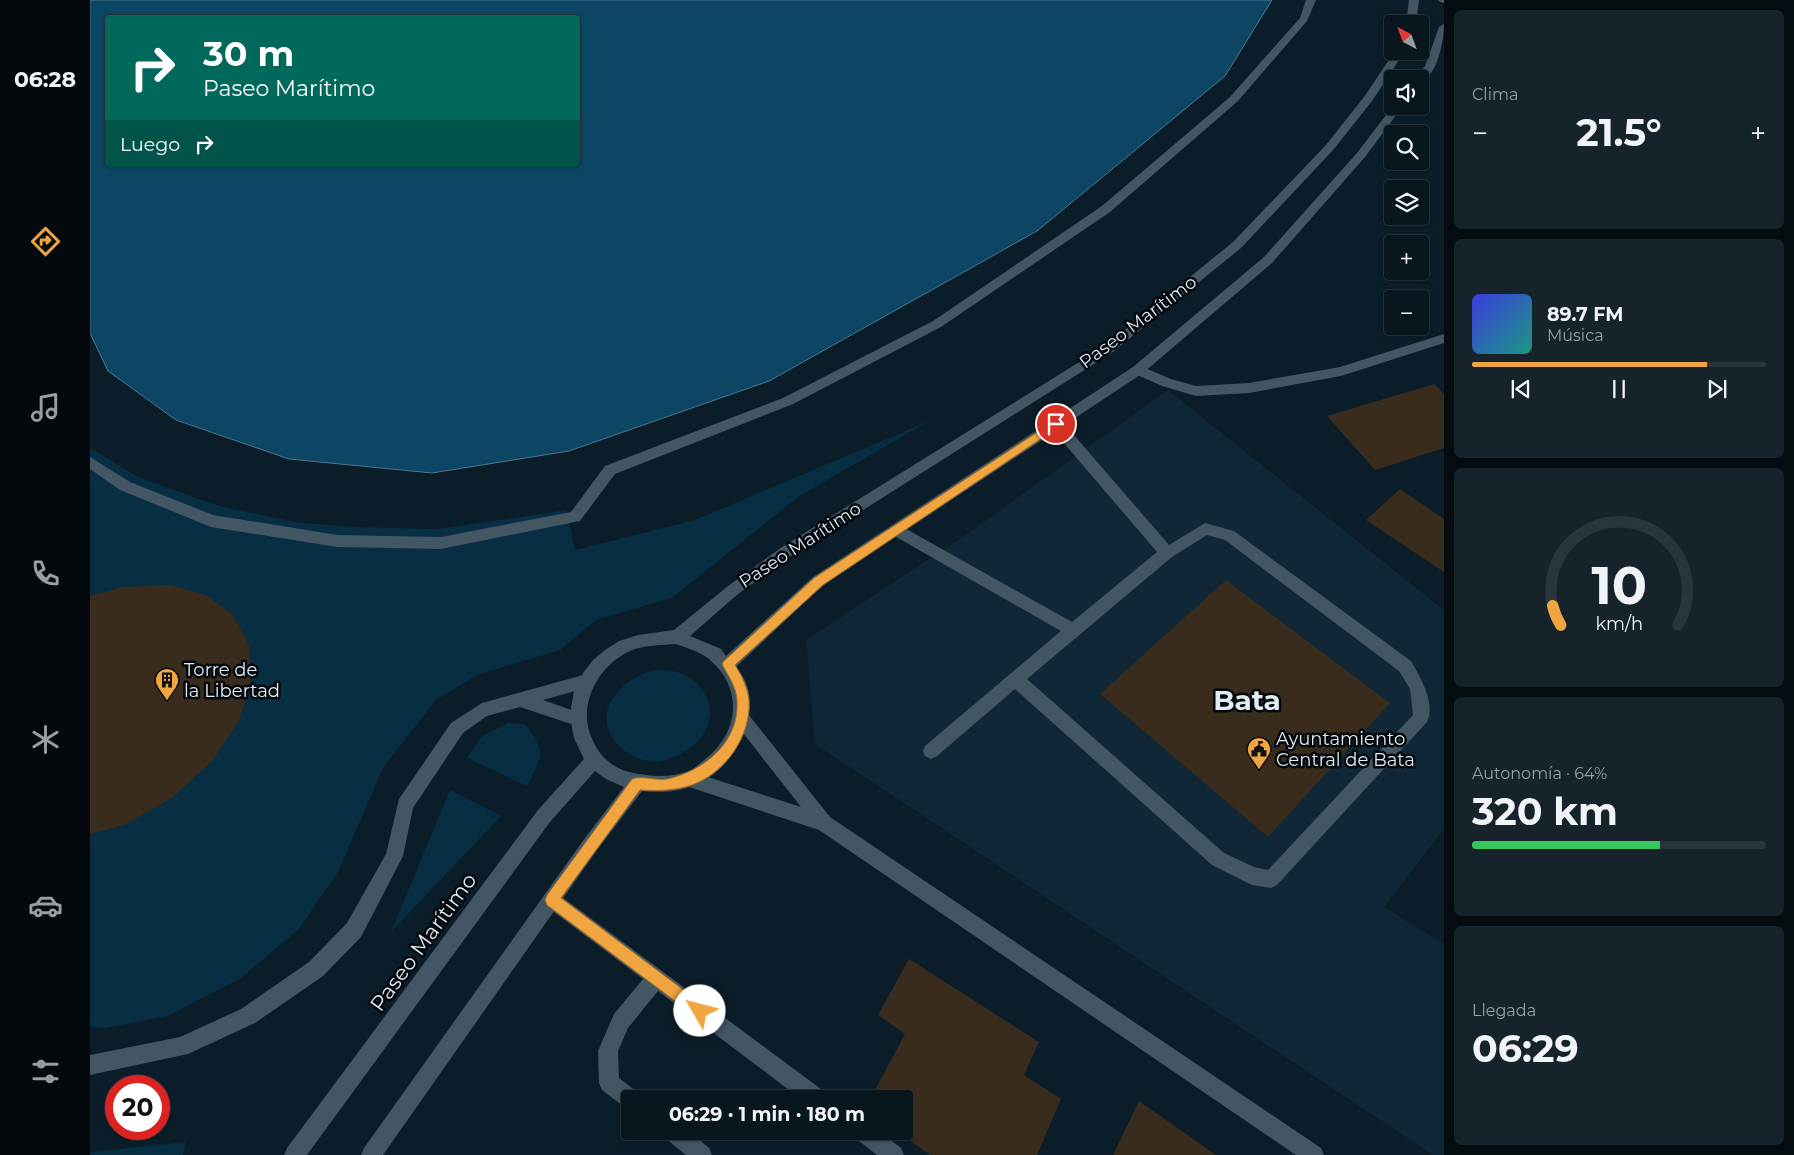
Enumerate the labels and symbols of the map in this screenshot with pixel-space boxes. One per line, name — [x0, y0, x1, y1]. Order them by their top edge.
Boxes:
north arrow — [1384, 15, 1429, 60]
street label: Paseo Marítimo — [1075, 271, 1201, 373]
pin — [1035, 403, 1077, 445]
street label: Paseo Marítimo — [735, 497, 865, 593]
place label: Torre de la Libertad — [184, 659, 280, 702]
building icon: Torre de la Libertad — [154, 667, 180, 701]
district label: Bata — [1213, 683, 1281, 717]
place label: Ayuntamiento Central de Bata — [1276, 728, 1415, 771]
public building icon: Ayuntamiento Central de Bata — [1246, 736, 1272, 770]
street label: Paseo Marítimo — [365, 868, 481, 1016]
position arrow — [673, 984, 725, 1036]
speed limit sign: 20 — [105, 1075, 170, 1140]

